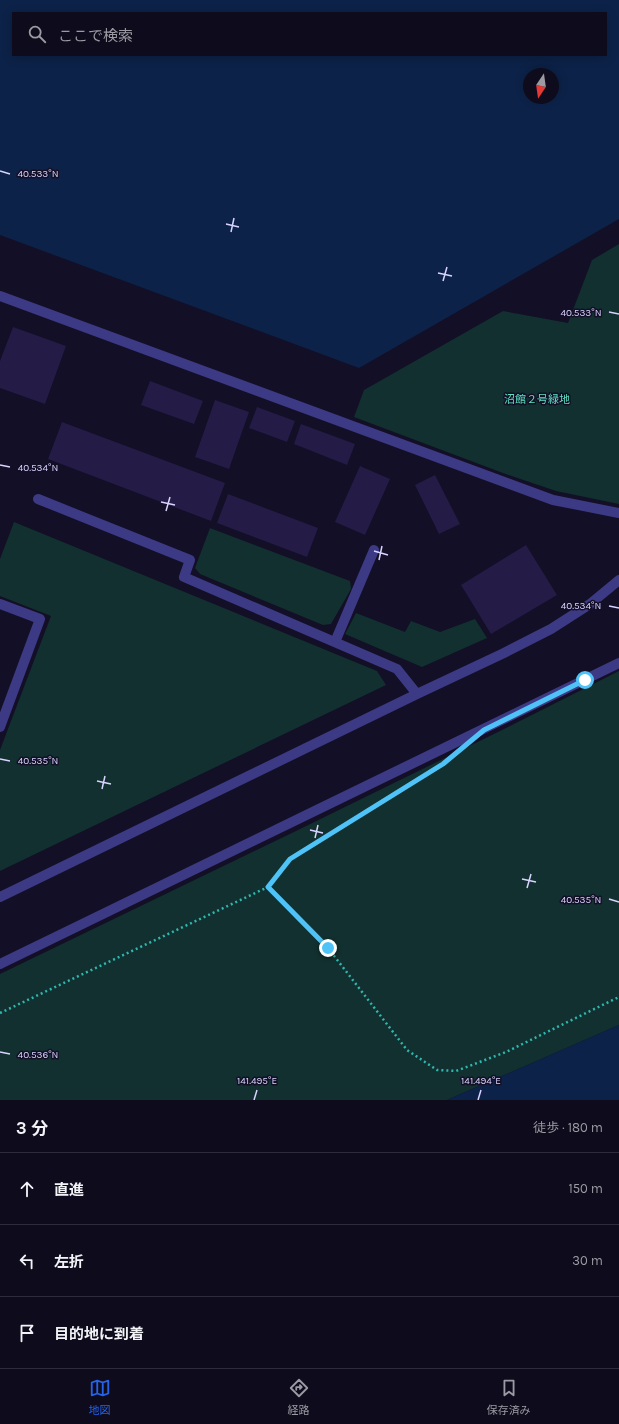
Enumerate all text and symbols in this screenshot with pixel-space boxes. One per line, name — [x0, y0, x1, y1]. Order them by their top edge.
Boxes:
search box — [12, 12, 607, 56]
icon: search — [26, 23, 48, 45]
text: ここで検索 — [58, 27, 133, 45]
north arrow — [523, 68, 559, 104]
text: 40.533°N — [17, 168, 59, 180]
text: 40.533°N — [560, 307, 602, 319]
park label: 沼館２号緑地 — [504, 393, 570, 406]
text: 40.534°N — [18, 462, 58, 474]
text: 40.534°N — [561, 600, 601, 612]
route start — [576, 671, 594, 689]
text: 40.535°N — [18, 755, 58, 767]
text: 40.535°N — [561, 894, 601, 906]
route end — [319, 939, 337, 957]
text: 40.536°N — [18, 1049, 58, 1061]
text: 141.495°E — [237, 1075, 277, 1087]
text: 141.494°E — [461, 1075, 501, 1087]
text: 3 分 — [16, 1118, 48, 1138]
text: 徒歩 · 180 m — [533, 1120, 603, 1135]
icon: ahead — [16, 1178, 38, 1200]
text: 直進 — [54, 1181, 84, 1199]
text: 150 m — [568, 1181, 603, 1196]
icon: left — [16, 1250, 38, 1272]
text: 左折 — [54, 1253, 84, 1271]
text: 30 m — [572, 1253, 603, 1268]
icon: arrive — [16, 1322, 38, 1344]
text: 目的地に到着 — [54, 1325, 144, 1343]
tab: 地図 — [89, 1377, 111, 1417]
tab: 経路 — [288, 1377, 310, 1417]
tab: 保存済み — [487, 1377, 531, 1417]

